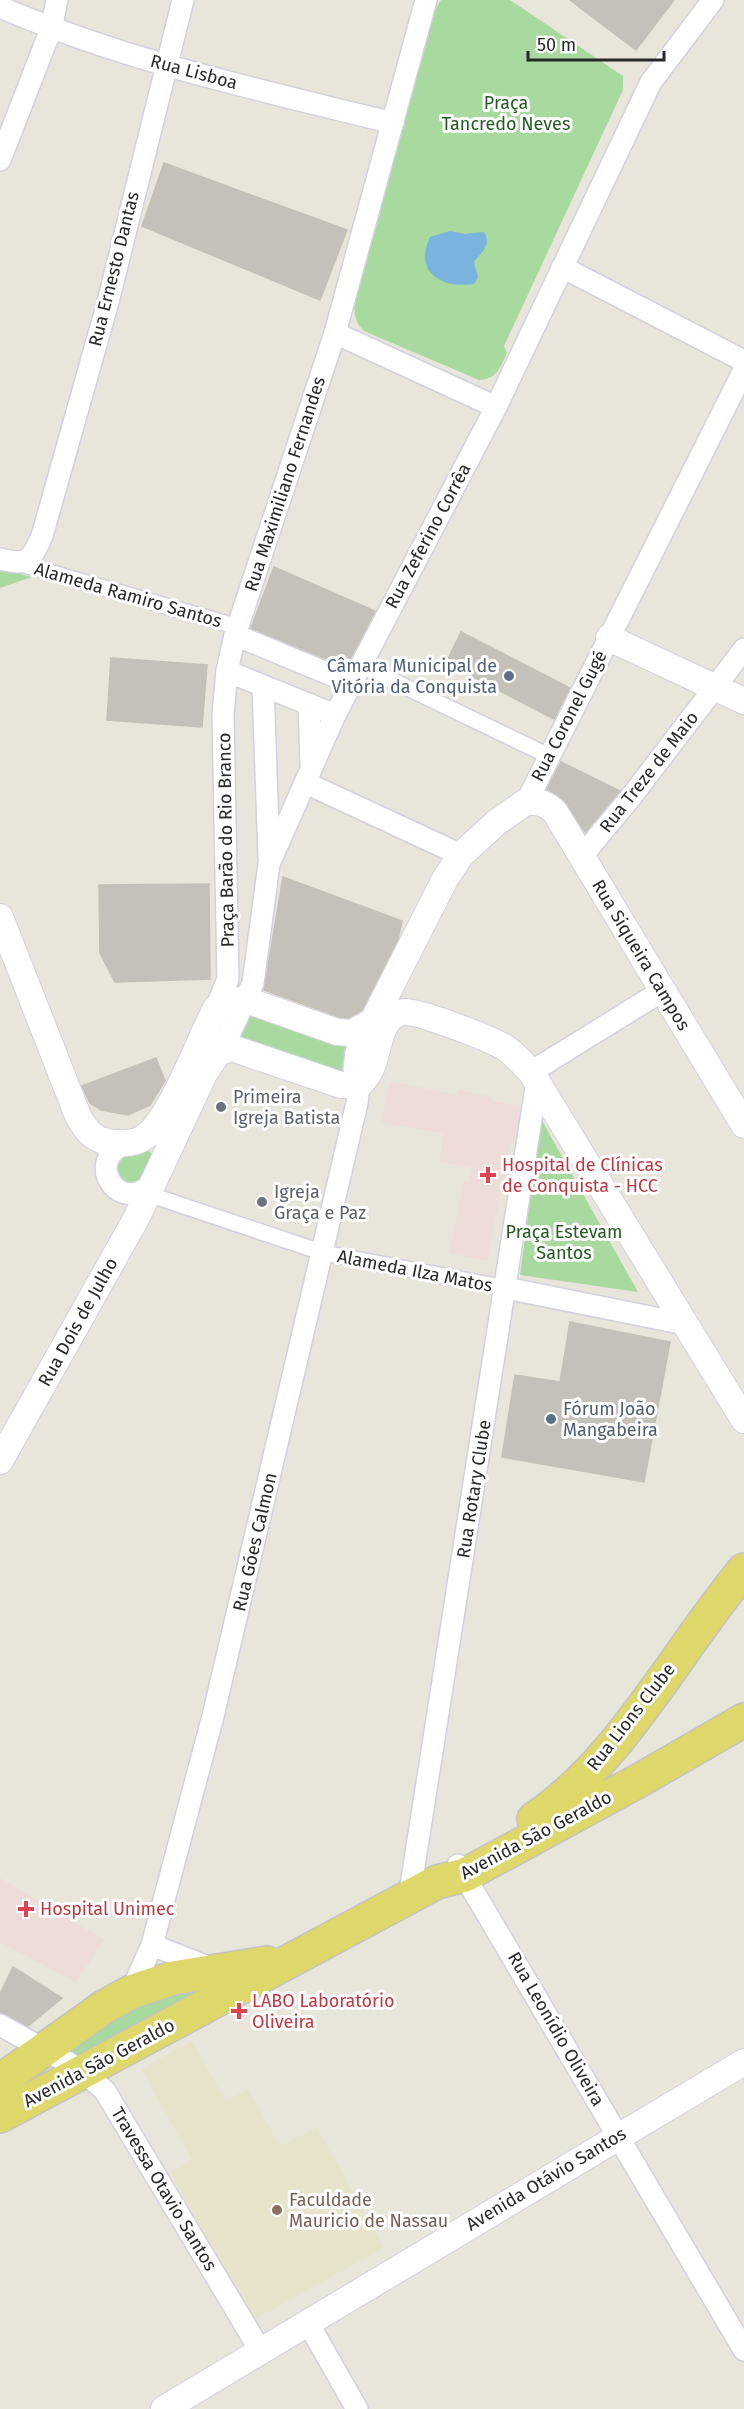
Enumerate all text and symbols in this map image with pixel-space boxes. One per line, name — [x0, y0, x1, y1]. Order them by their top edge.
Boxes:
scale bar — [528, 24, 664, 62]
text: 50 m — [537, 34, 576, 56]
street label: Rua Lisboa — [148, 50, 240, 94]
park label: Praça Tancredo Neves — [442, 92, 570, 135]
street label: Rua Ernesto Dantas — [84, 189, 144, 349]
street label: Rua Maximiliano Fernandes — [240, 374, 330, 594]
street label: Rua Zeferino Corrêa — [380, 460, 476, 612]
street label: Alameda Ramiro Santos — [32, 558, 224, 632]
street label: Rua Coronel Gugé — [526, 647, 612, 785]
place label: Câmara Municipal de Vitória da Conquista — [327, 655, 497, 698]
marker: Câmara Municipal de Vitória da Conquista — [502, 669, 516, 683]
street label: Rua Treze de Maio — [595, 707, 703, 837]
street label: Praça Barão do Rio Branco — [213, 732, 239, 948]
street label: Rua Siqueira Campos — [587, 875, 695, 1035]
place label: Primeira Igreja Batista — [233, 1086, 340, 1129]
marker: Primeira Igreja Batista — [214, 1100, 228, 1114]
place label: Hospital de Clínicas de Conquista - HCC — [502, 1154, 663, 1197]
marker: Hospital de Clínicas de Conquista - HCC — [479, 1166, 497, 1184]
place label: Igreja Graça e Paz — [274, 1181, 366, 1224]
marker: Igreja Graça e Paz — [255, 1195, 269, 1209]
park label: Praça Estevam Santos — [506, 1221, 622, 1264]
street label: Alameda Ilza Matos — [335, 1245, 495, 1297]
street label: Rua Dois de Julho — [33, 1254, 123, 1390]
place label: Fórum João Mangabeira — [563, 1398, 658, 1441]
marker: Fórum João Mangabeira — [544, 1412, 558, 1426]
street label: Rua Rotary Clube — [452, 1418, 496, 1560]
street label: Rua Góes Calmon — [228, 1470, 282, 1614]
street label: Rua Lions Clube — [582, 1659, 680, 1775]
street label: Avenida São Geraldo — [457, 1786, 615, 1884]
place label: Hospital Unimec — [40, 1898, 175, 1920]
marker: Hospital Unimec — [17, 1900, 35, 1918]
street label: Rua Leonídio Oliveira — [503, 1948, 609, 2110]
place label: LABO Laboratório Oliveira — [252, 1990, 395, 2033]
marker: LABO Laboratório Oliveira — [230, 2002, 248, 2020]
street label: Avenida São Geraldo — [20, 2014, 178, 2112]
street label: Travessa Otavio Santos — [106, 2103, 222, 2275]
street label: Avenida Otávio Santos — [462, 2123, 630, 2235]
place label: Faculdade Mauricio de Nassau — [289, 2189, 448, 2232]
marker: Faculdade Mauricio de Nassau — [270, 2203, 284, 2217]

